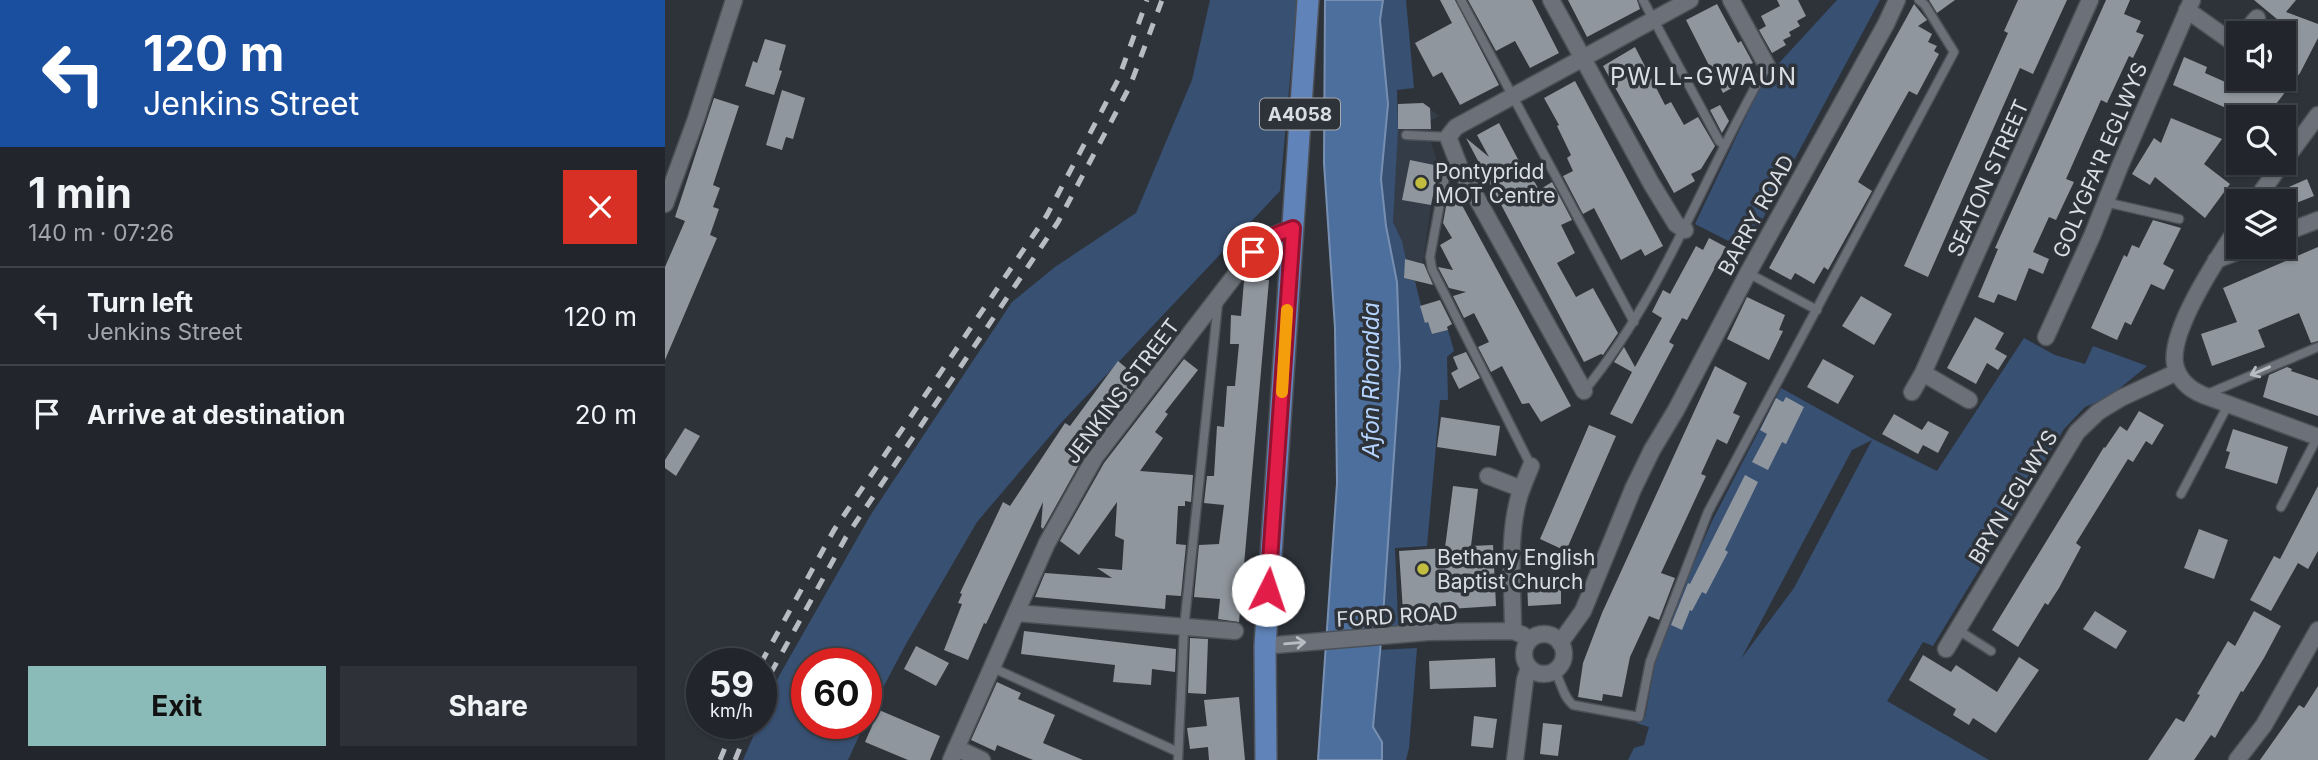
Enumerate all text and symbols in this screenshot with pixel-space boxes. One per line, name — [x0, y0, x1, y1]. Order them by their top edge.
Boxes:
map controls — [2226, 21, 2296, 259]
button: sound — [2226, 21, 2296, 91]
text: 120 m — [143, 24, 284, 83]
icon: left — [28, 28, 119, 119]
street label: GOLYGFA'R EGLWYS — [2048, 59, 2152, 261]
district label: PWLL-GWAUN — [1610, 62, 1798, 91]
text: Jenkins Street — [143, 84, 359, 123]
street label: SEATON STREET — [1942, 96, 2034, 260]
road number: A4058 — [1260, 98, 1340, 130]
button: search — [2226, 105, 2296, 175]
street label: BARRY ROAD — [1713, 151, 1799, 279]
place label: Pontypridd MOT Centre — [1435, 159, 1556, 208]
text: 1 min — [28, 167, 132, 218]
button: close — [563, 170, 637, 244]
marker: Pontypridd MOT Centre — [1413, 175, 1429, 191]
button: layers — [2226, 189, 2296, 259]
text: 140 m · 07:26 — [28, 219, 174, 247]
pin — [1223, 222, 1283, 282]
icon: arrive — [1234, 233, 1272, 271]
text: Turn left — [87, 287, 193, 318]
icon: left — [28, 297, 66, 335]
text: 120 m — [564, 301, 637, 332]
water label: Afon Rhondda — [1357, 302, 1385, 459]
street label: JENKINS STREET — [1059, 314, 1185, 468]
text: Jenkins Street — [87, 318, 242, 346]
one-way arrow — [2250, 366, 2272, 379]
icon: arrive — [28, 395, 66, 433]
text: Arrive at destination — [87, 399, 346, 430]
text: 20 m — [575, 399, 637, 430]
street label: BRYN EGLWYS — [1963, 426, 2063, 568]
place label: Bethany English Baptist Church — [1437, 545, 1595, 594]
position arrow — [1231, 553, 1305, 627]
marker: Bethany English Baptist Church — [1415, 561, 1431, 577]
street label: FORD ROAD — [1336, 600, 1458, 632]
one-way arrow — [1283, 636, 1305, 649]
speed limit sign: 60 — [791, 648, 882, 739]
text: 59 — [709, 663, 754, 705]
button: Exit — [28, 666, 326, 746]
button: Share — [340, 666, 637, 746]
text: km/h — [710, 700, 753, 721]

